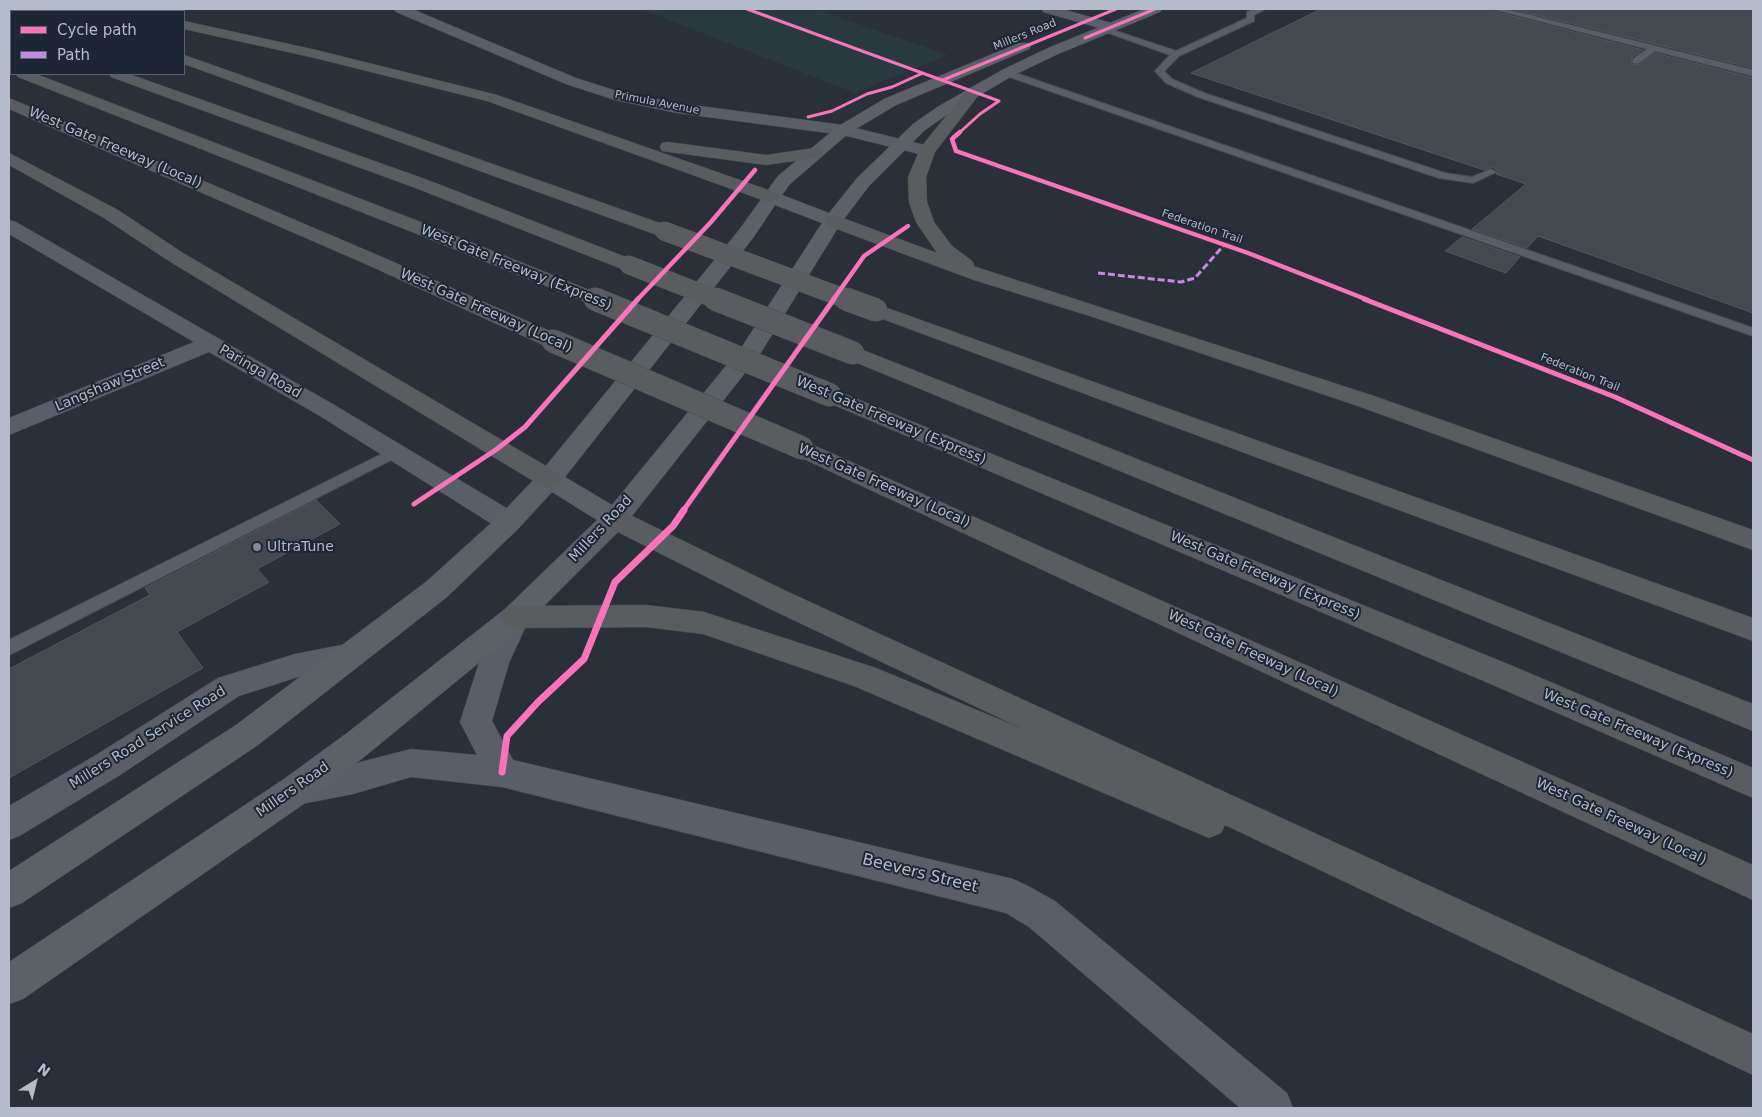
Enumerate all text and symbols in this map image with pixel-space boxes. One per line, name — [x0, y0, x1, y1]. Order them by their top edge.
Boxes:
legend — [10, 10, 185, 75]
street label: Millers Road — [992, 16, 1058, 54]
text: Cycle path — [57, 21, 137, 39]
text: Path — [57, 46, 90, 64]
street label: Primula Avenue — [614, 88, 700, 118]
street label: West Gate Freeway (Local) — [26, 104, 204, 192]
street label: Federation Trail — [1160, 207, 1244, 247]
street label: West Gate Freeway (Express) — [418, 222, 614, 314]
street label: West Gate Freeway (Local) — [397, 265, 575, 357]
street label: Paringa Road — [216, 342, 304, 402]
street label: Federation Trail — [1538, 351, 1622, 395]
street label: Langshaw Street — [53, 354, 167, 416]
street label: West Gate Freeway (Express) — [793, 373, 989, 469]
street label: West Gate Freeway (Local) — [795, 440, 973, 532]
street label: Millers Road — [566, 492, 636, 566]
street label: West Gate Freeway (Express) — [1167, 528, 1363, 624]
place label: UltraTune — [267, 539, 334, 555]
marker: UltraTune — [251, 541, 263, 553]
street label: West Gate Freeway (Local) — [1165, 607, 1341, 701]
street label: Millers Road Service Road — [67, 683, 229, 793]
street label: West Gate Freeway (Express) — [1540, 686, 1736, 782]
street label: Millers Road — [253, 759, 333, 821]
street label: West Gate Freeway (Local) — [1533, 775, 1709, 869]
street label: Beevers Street — [860, 850, 980, 898]
north arrow — [10, 1057, 60, 1107]
text: N — [34, 1060, 53, 1080]

